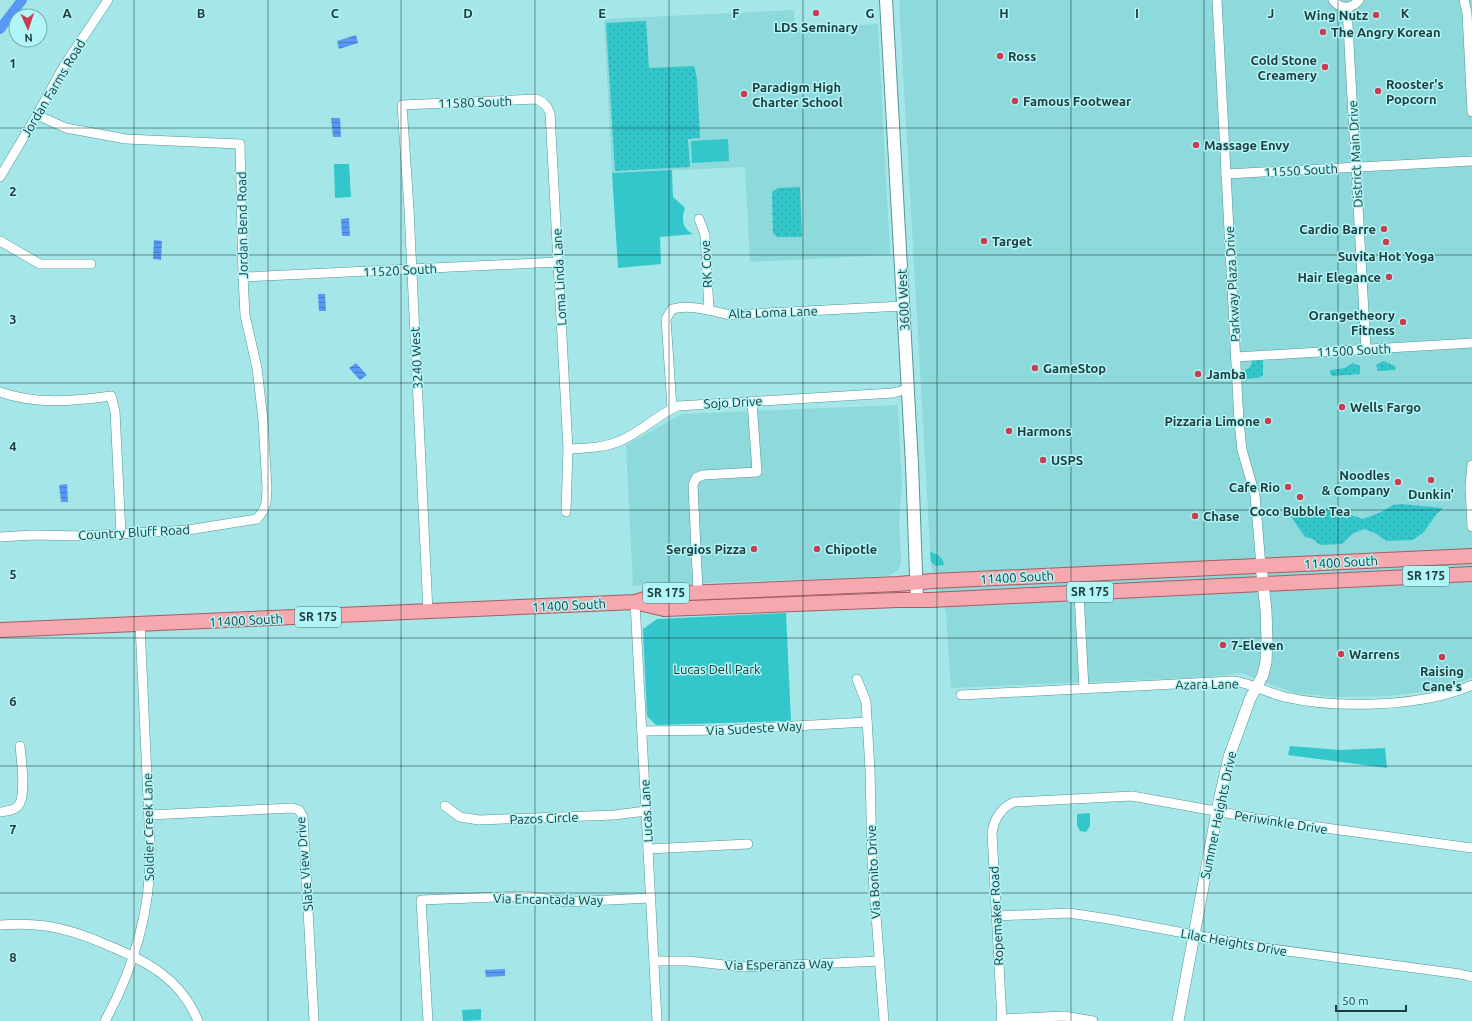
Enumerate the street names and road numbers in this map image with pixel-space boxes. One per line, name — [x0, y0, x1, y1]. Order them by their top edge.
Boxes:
street label: Jordan Farms Road — [18, 37, 88, 139]
street label: 11580 South — [438, 94, 512, 110]
street label: District Main Drive — [1345, 100, 1365, 208]
street label: 11550 South — [1264, 161, 1338, 179]
street label: Jordan Bend Road — [234, 171, 250, 279]
street label: Parkway Plaza Drive — [1222, 226, 1242, 342]
street label: Loma Linda Lane — [549, 228, 569, 326]
street label: RK Cove — [698, 240, 714, 288]
street label: 11520 South — [363, 261, 437, 279]
street label: 3600 West — [894, 269, 912, 331]
street label: Alta Loma Lane — [728, 303, 818, 321]
street label: 3240 West — [407, 327, 425, 389]
street label: 11500 South — [1317, 341, 1391, 359]
street label: Sojo Drive — [703, 393, 763, 411]
street label: Country Bluff Road — [78, 522, 190, 542]
street label: 11400 South — [1304, 553, 1378, 571]
road number: SR 175 — [1403, 566, 1449, 586]
street label: 11400 South — [980, 568, 1054, 586]
road number: SR 175 — [1067, 582, 1113, 602]
road number: SR 175 — [643, 583, 689, 603]
street label: 11400 South — [532, 596, 606, 614]
road number: SR 175 — [295, 607, 341, 627]
street label: 11400 South — [209, 611, 283, 629]
street label: Azara Lane — [1175, 676, 1239, 692]
street label: Via Sudeste Way — [706, 718, 802, 738]
street label: Summer Heights Drive — [1198, 750, 1238, 880]
street label: Soldier Creek Lane — [140, 773, 156, 881]
street label: Lucas Lane — [637, 779, 655, 843]
street label: Periwinkle Drive — [1233, 808, 1329, 836]
street label: Pazos Circle — [509, 810, 579, 826]
street label: Slate View Drive — [293, 816, 315, 912]
street label: Via Bonito Drive — [864, 825, 882, 919]
street label: Ropemaker Road — [986, 866, 1006, 966]
street label: Via Encantada Way — [493, 891, 603, 907]
street label: Lilac Heights Drive — [1180, 926, 1288, 958]
street label: Via Esperanza Way — [725, 956, 833, 972]

